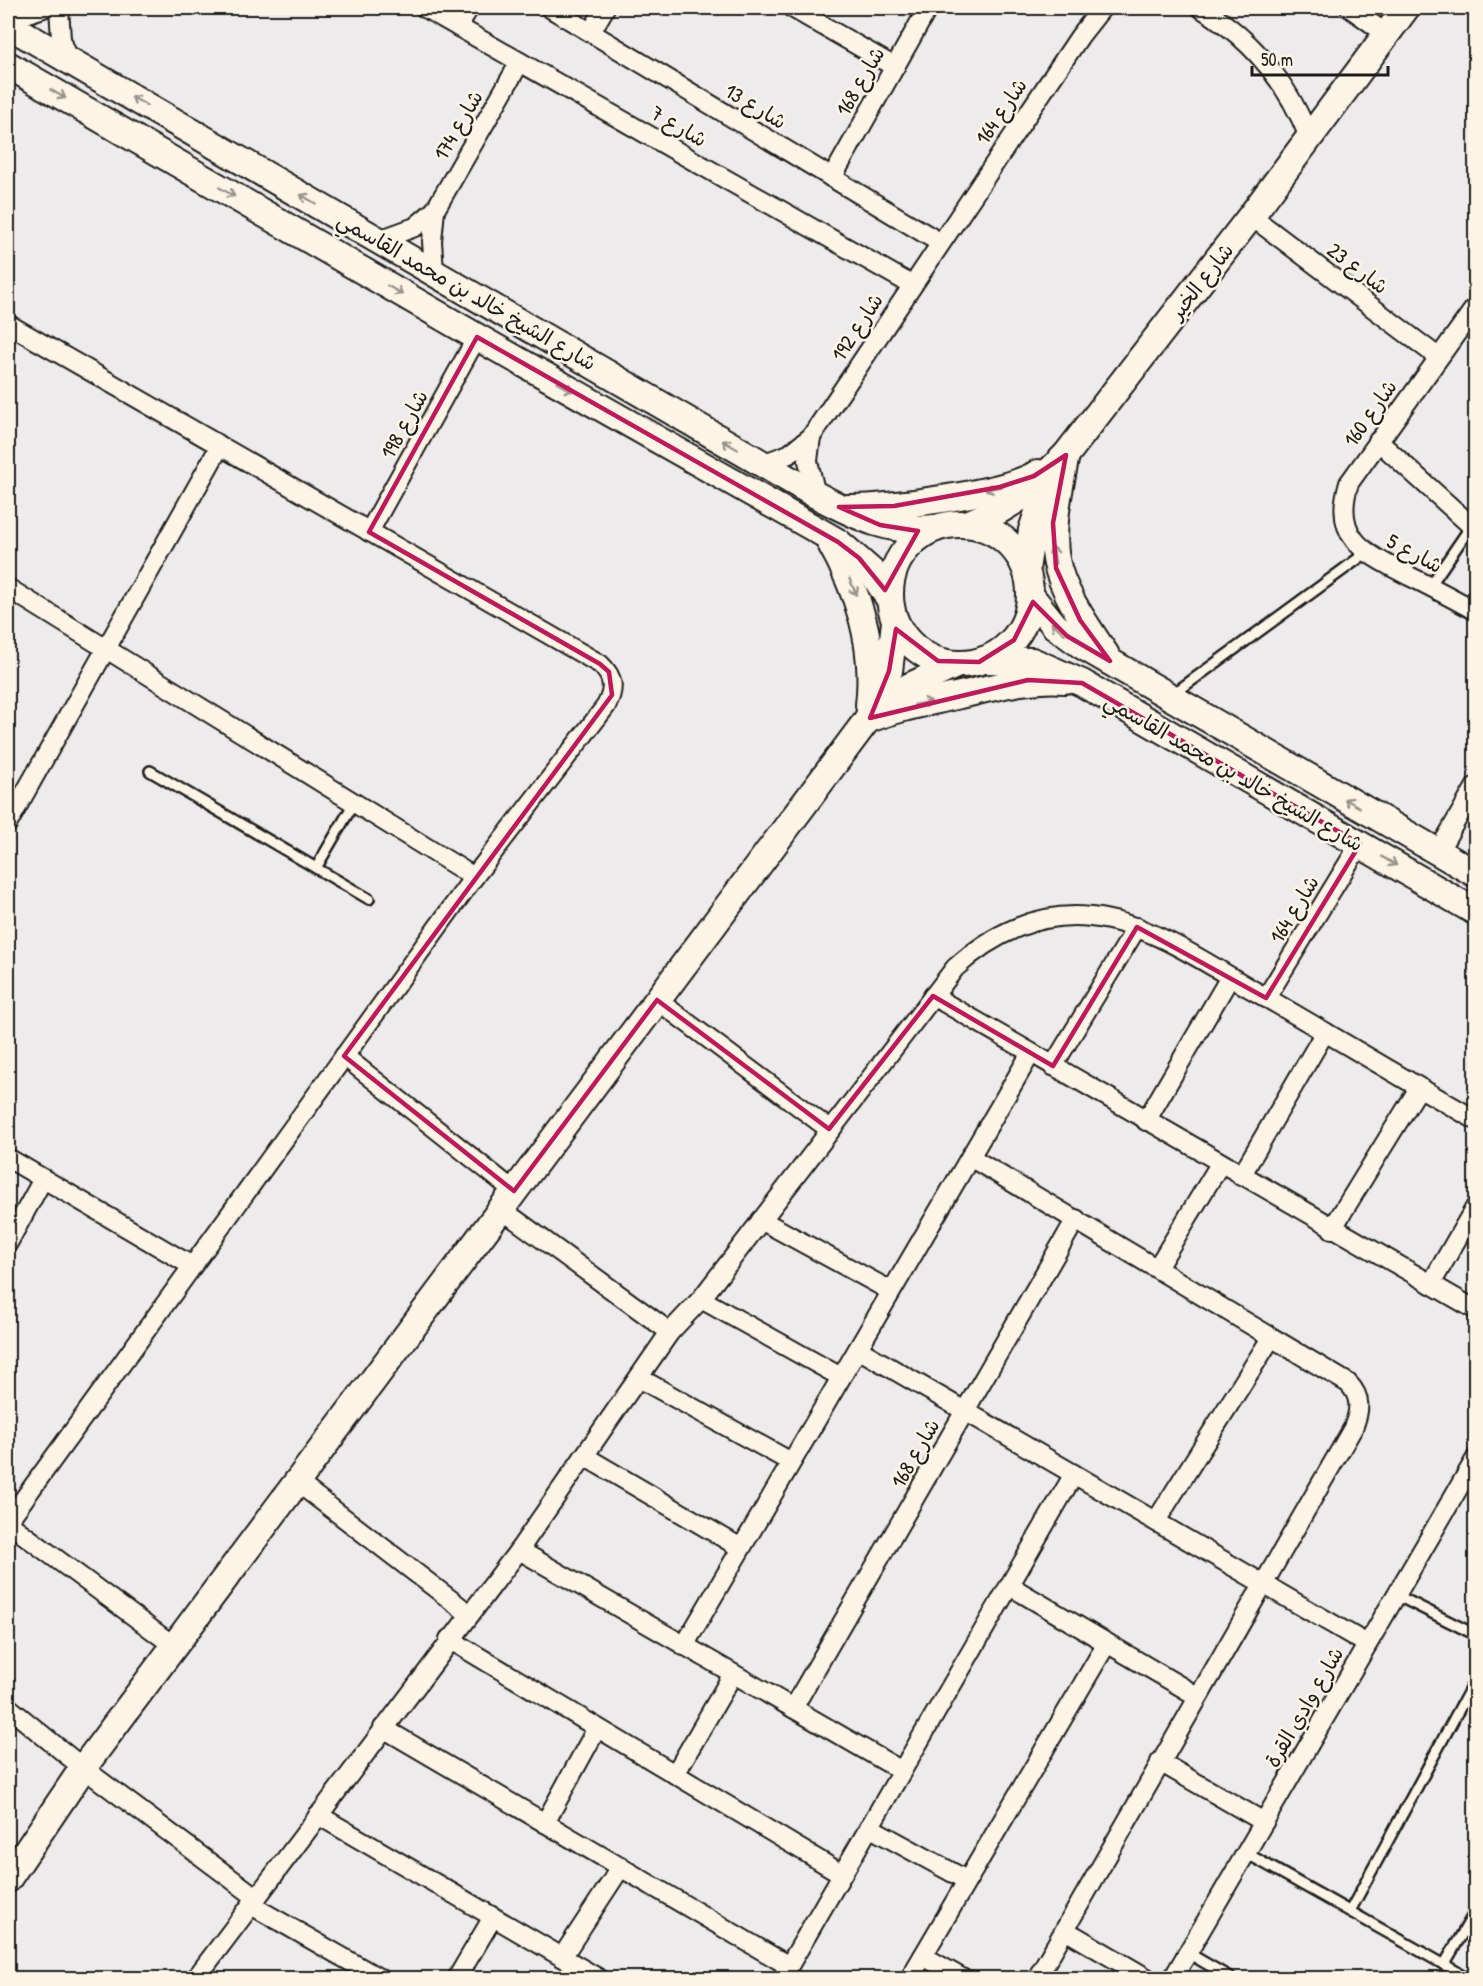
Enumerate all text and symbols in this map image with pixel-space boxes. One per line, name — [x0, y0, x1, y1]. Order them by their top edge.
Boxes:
scale bar — [1252, 39, 1388, 77]
street label: شارع 168 — [829, 41, 892, 121]
text: 50 m — [1261, 47, 1293, 72]
street label: شارع 164 — [968, 72, 1035, 150]
street label: شارع 13 — [719, 76, 792, 137]
street label: شارع 174 — [426, 85, 490, 166]
one-way arrow — [49, 88, 66, 100]
one-way arrow — [131, 95, 148, 107]
street label: شارع 7 — [645, 98, 713, 155]
one-way arrow — [218, 186, 235, 198]
one-way arrow — [299, 192, 316, 204]
street label: شارع الشيخ خالد بن محمد القاسمي — [330, 205, 602, 382]
street label: شارع 23 — [1321, 235, 1394, 301]
street label: شارع الخير — [1161, 237, 1241, 327]
one-way arrow — [386, 284, 403, 296]
street label: شارع 192 — [824, 287, 891, 367]
street label: شارع 160 — [1336, 374, 1404, 453]
one-way arrow — [555, 382, 573, 393]
street label: شارع 198 — [373, 384, 436, 464]
one-way arrow — [722, 439, 739, 451]
one-way arrow — [985, 482, 1005, 493]
street label: شارع 5 — [1382, 526, 1448, 581]
one-way arrow — [1049, 546, 1060, 566]
one-way arrow — [848, 577, 859, 596]
one-way arrow — [1050, 622, 1066, 635]
street label: شارع الشيخ خالد بن محمد القاسمي — [1097, 686, 1369, 863]
one-way arrow — [912, 697, 932, 708]
one-way arrow — [1344, 796, 1361, 808]
one-way arrow — [1380, 855, 1397, 867]
street label: شارع 164 — [1262, 870, 1326, 949]
street label: شارع 168 — [884, 1413, 947, 1493]
street label: شارع وادي القرة — [1258, 1641, 1351, 1773]

